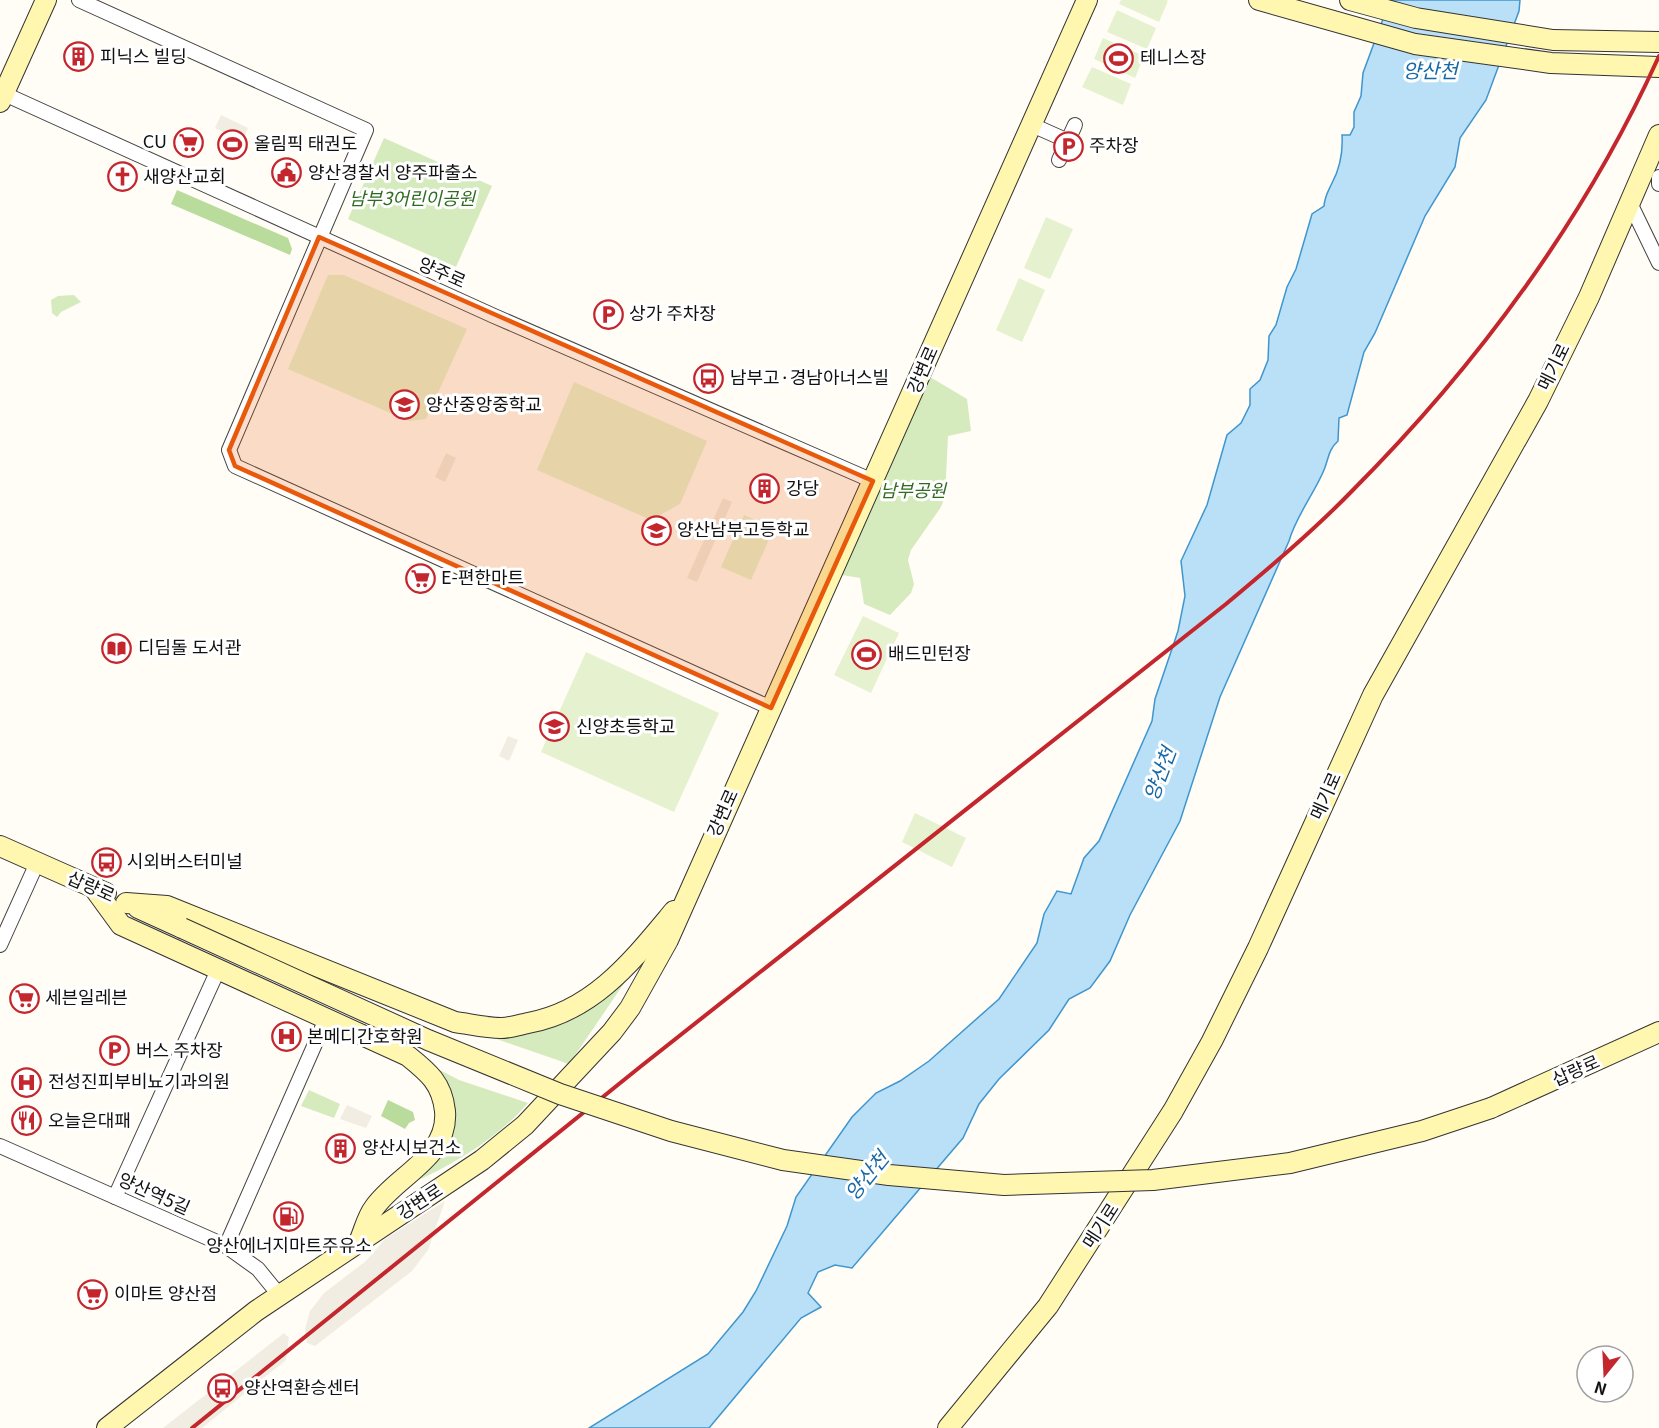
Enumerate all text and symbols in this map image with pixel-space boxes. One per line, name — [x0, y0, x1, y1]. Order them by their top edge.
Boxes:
building icon: 피닉스 빌딩 — [63, 41, 95, 73]
place label: 피닉스 빌딩 — [100, 42, 187, 68]
sports icon: 테니스장 — [1103, 42, 1135, 74]
place label: 테니스장 — [1140, 43, 1206, 69]
water label: 양산천 — [1402, 55, 1460, 84]
supermarket icon: CU — [172, 126, 204, 158]
place label: CU — [143, 127, 167, 153]
sports icon: 올림픽 태권도 — [217, 128, 249, 160]
place label: 올림픽 태권도 — [254, 129, 357, 155]
parking icon: 주차장 — [1052, 130, 1084, 162]
place label: 주차장 — [1089, 131, 1139, 157]
public building icon: 양산경찰서 양주파출소 — [271, 157, 303, 189]
place label: 양산경찰서 양주파출소 — [308, 158, 478, 184]
church icon: 새양산교회 — [106, 161, 138, 193]
place label: 새양산교회 — [143, 162, 226, 188]
park label: 남부3어린이공원 — [349, 184, 476, 210]
street label: 양주로 — [415, 249, 471, 293]
parking icon: 상가 주차장 — [592, 298, 624, 330]
place label: 상가 주차장 — [629, 299, 716, 325]
street label: 메기로 — [1530, 338, 1575, 394]
street label: 강변로 — [899, 341, 943, 397]
bus stop icon: 남부고·경남아너스빌 — [693, 362, 725, 394]
place label: 남부고·경남아너스빌 — [730, 363, 889, 389]
school or university icon: 양산중앙중학교 — [389, 389, 421, 421]
place label: 양산중앙중학교 — [426, 390, 542, 416]
building icon: 강당 — [749, 473, 781, 505]
place label: 강당 — [786, 474, 819, 500]
park label: 남부공원 — [880, 476, 948, 502]
school or university icon: 양산남부고등학교 — [640, 514, 672, 546]
place label: 양산남부고등학교 — [677, 515, 809, 541]
supermarket icon: E-편한마트 — [404, 562, 436, 594]
place label: E-편한마트 — [441, 563, 524, 589]
library icon: 디딤돌 도서관 — [101, 632, 133, 664]
place label: 디딤돌 도서관 — [138, 633, 242, 659]
sports icon: 배드민턴장 — [851, 638, 883, 670]
place label: 배드민턴장 — [888, 639, 971, 665]
school or university icon: 신양초등학교 — [539, 711, 571, 743]
place label: 신양초등학교 — [576, 712, 675, 738]
water label: 양산천 — [1135, 740, 1183, 804]
street label: 메기로 — [1302, 767, 1346, 823]
street label: 강변로 — [699, 784, 743, 840]
bus stop icon: 시외버스터미널 — [90, 846, 122, 878]
place label: 시외버스터미널 — [127, 847, 243, 873]
street label: 삽량로 — [64, 863, 120, 907]
supermarket icon: 세븐일레븐 — [8, 982, 40, 1014]
place label: 세븐일레븐 — [45, 983, 128, 1009]
hospital icon: 본메디간호학원 — [270, 1021, 302, 1053]
place label: 본메디간호학원 — [307, 1022, 423, 1048]
parking icon: 버스 주차장 — [99, 1035, 131, 1067]
place label: 버스 주차장 — [136, 1036, 223, 1062]
street label: 삽량로 — [1547, 1047, 1603, 1091]
hospital icon: 전성진피부비뇨기과의원 — [11, 1066, 43, 1098]
place label: 전성진피부비뇨기과의원 — [48, 1067, 230, 1093]
restaurant icon: 오늘은대패 — [11, 1105, 43, 1137]
place label: 오늘은대패 — [48, 1106, 131, 1132]
building icon: 양산시보건소 — [325, 1132, 357, 1164]
place label: 양산시보건소 — [362, 1133, 461, 1159]
water label: 양산천 — [837, 1142, 896, 1206]
street label: 양산역5길 — [115, 1165, 195, 1220]
street label: 강변로 — [391, 1176, 447, 1225]
street label: 메기로 — [1075, 1197, 1124, 1253]
fuel station icon: 양산에너지마트주유소 — [273, 1201, 305, 1233]
place label: 양산에너지마트주유소 — [206, 1231, 372, 1257]
supermarket icon: 이마트 양산점 — [77, 1278, 109, 1310]
place label: 이마트 양산점 — [114, 1279, 217, 1305]
north arrow — [1575, 1344, 1635, 1404]
bus stop icon: 양산역환승센터 — [207, 1372, 239, 1404]
place label: 양산역환승센터 — [244, 1373, 360, 1399]
text: N — [1591, 1376, 1609, 1402]

